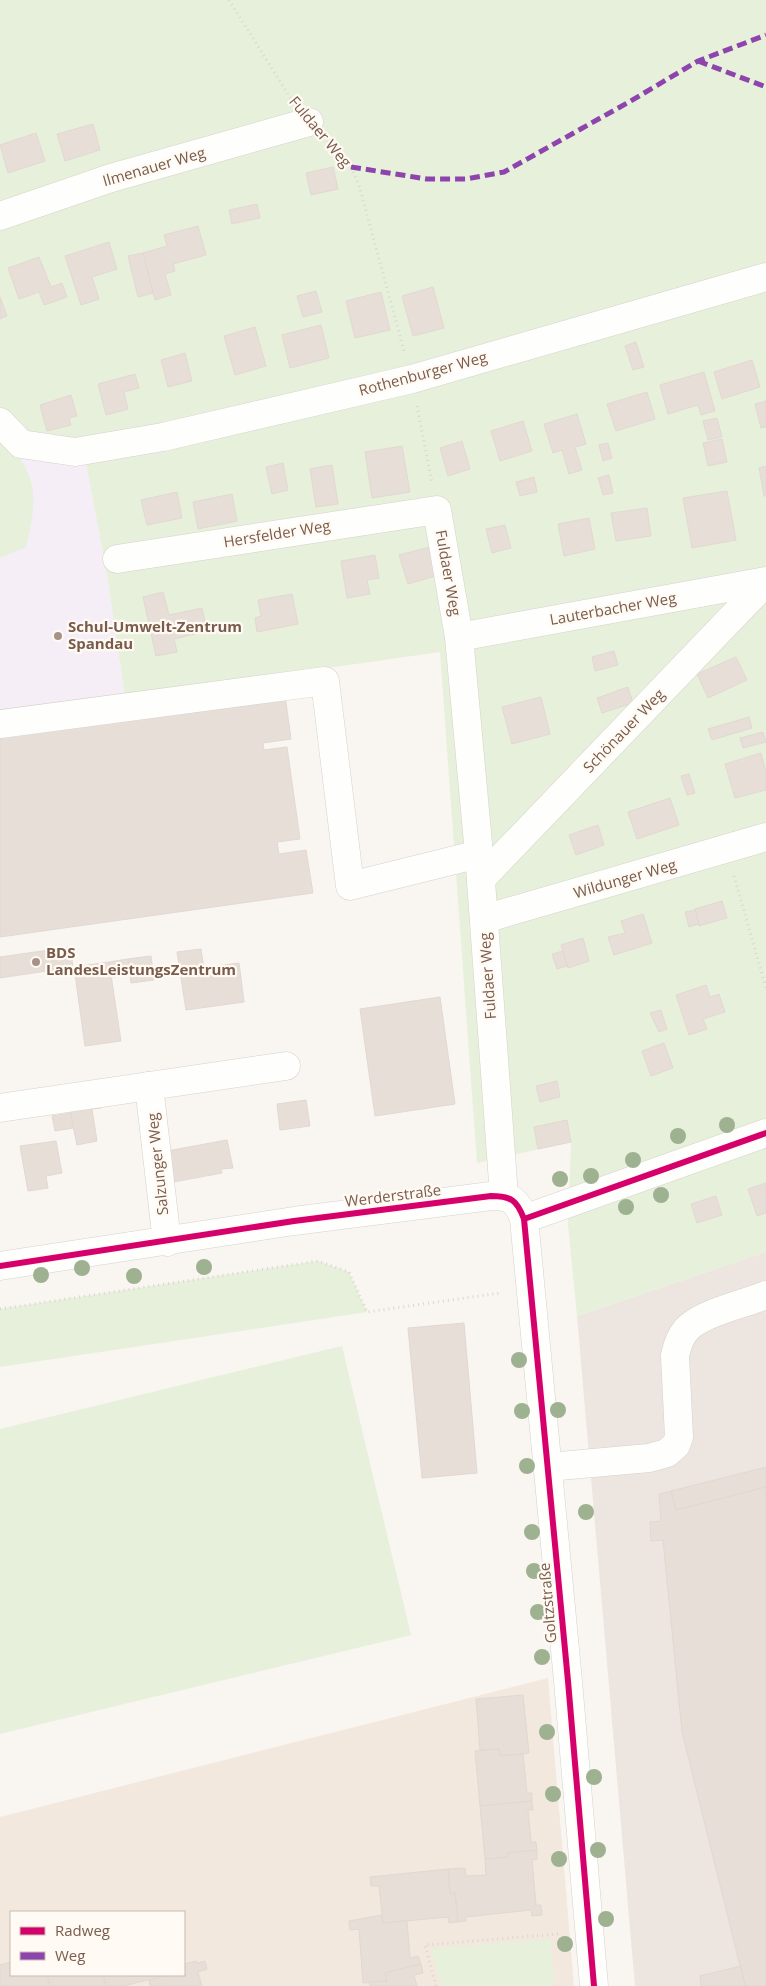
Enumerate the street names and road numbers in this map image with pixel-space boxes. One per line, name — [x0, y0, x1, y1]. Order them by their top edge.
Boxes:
street label: Fuldaer Weg — [285, 92, 356, 171]
street label: Ilmenauer Weg — [100, 142, 207, 190]
street label: Rothenburger Weg — [356, 346, 489, 400]
street label: Hersfelder Weg — [222, 515, 332, 551]
street label: Fuldaer Weg — [432, 528, 466, 617]
street label: Lauterbacher Weg — [548, 587, 678, 629]
street label: Schönauer Weg — [578, 684, 668, 777]
street label: Wildunger Weg — [571, 854, 678, 902]
street label: Fuldaer Weg — [474, 932, 500, 1020]
street label: Salzunger Weg — [142, 1112, 172, 1216]
street label: Werderstraße — [344, 1179, 442, 1211]
street label: Goltzstraße — [534, 1562, 560, 1644]

